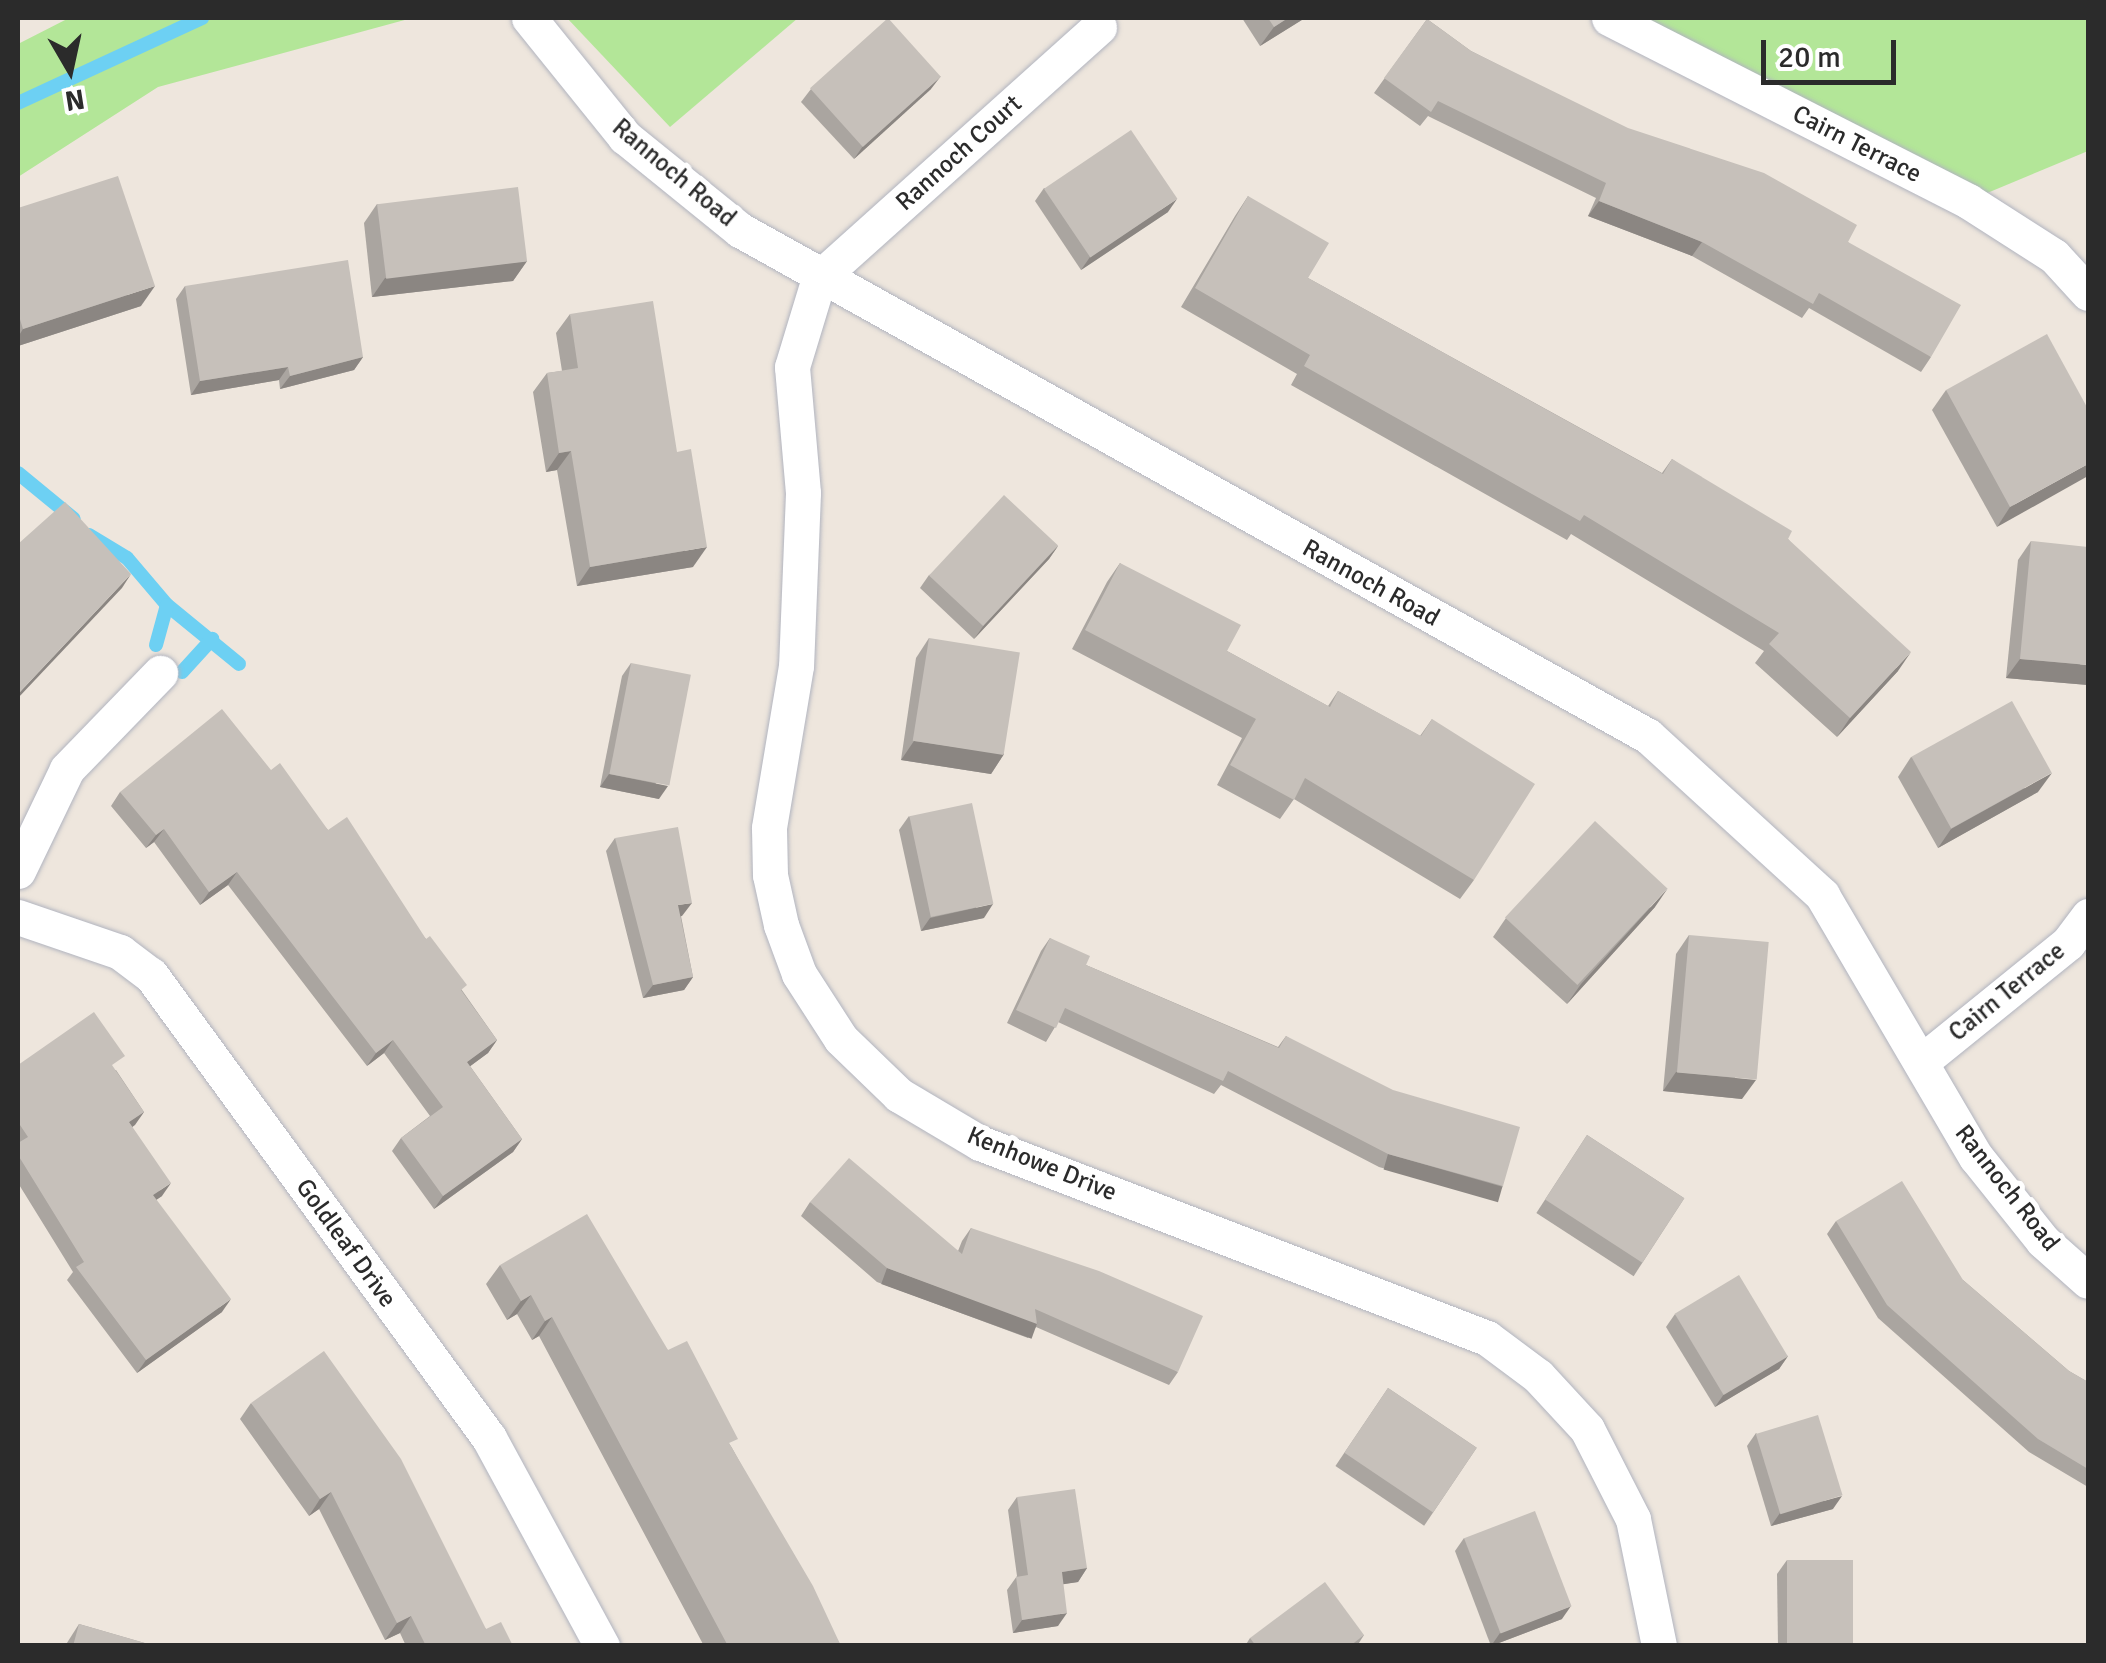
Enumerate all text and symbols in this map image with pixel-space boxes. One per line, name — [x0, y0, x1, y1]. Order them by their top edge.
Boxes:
north arrow — [20, 20, 120, 120]
scale bar — [1766, 20, 1901, 82]
text: 20 m — [1778, 39, 1841, 76]
text: N — [62, 81, 87, 118]
street label: Rannoch Court — [890, 89, 1028, 217]
street label: Cairn Terrace — [1788, 99, 1926, 189]
street label: Rannoch Road — [606, 113, 742, 233]
street label: Rannoch Road — [1297, 533, 1445, 633]
street label: Cairn Terrace — [1943, 936, 2071, 1048]
street label: Rannoch Road — [1948, 1119, 2066, 1257]
street label: Kenhowe Drive — [963, 1120, 1121, 1208]
street label: Goldleaf Drive — [289, 1173, 403, 1313]

